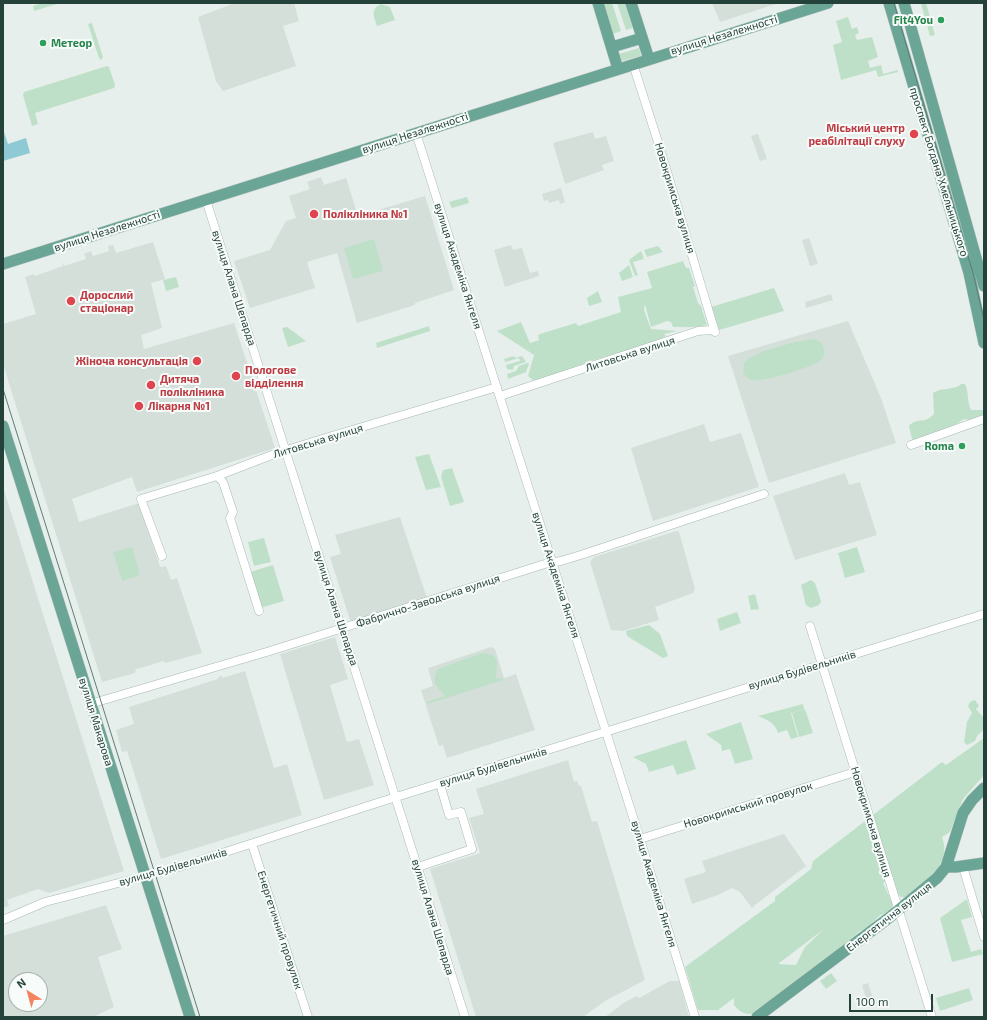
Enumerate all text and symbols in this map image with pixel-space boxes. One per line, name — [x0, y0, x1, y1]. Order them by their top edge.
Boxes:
street label: вулиця Незалежності — [669, 12, 779, 58]
place label: Fit4You — [894, 13, 933, 27]
marker: Fit4You — [936, 15, 946, 25]
place label: Метеор — [51, 36, 92, 50]
marker: Метеор — [38, 38, 48, 48]
street label: проспект Богдана Хмельницького — [907, 86, 971, 258]
street label: вулиця Незалежності — [360, 110, 470, 156]
place label: Міський центр реабілітації слуху — [808, 121, 905, 147]
marker: Міський центр реабілітації слуху — [908, 128, 920, 140]
street label: Новокримська вулиця — [652, 141, 698, 255]
street label: вулиця Академіка Янгеля — [431, 201, 485, 331]
place label: Полікліника №1 — [323, 207, 408, 221]
street label: вулиця Незалежності — [52, 208, 162, 254]
marker: Полікліника №1 — [308, 208, 320, 220]
street label: вулиця Алана Шепарда — [209, 229, 259, 347]
place label: Дорослий стаціонар — [80, 288, 134, 314]
marker: Дорослий стаціонар — [65, 295, 77, 307]
street label: Литовська вулиця — [584, 333, 676, 375]
place label: Жіноча консультація — [76, 354, 188, 368]
marker: Жіноча консультація — [191, 355, 203, 367]
place label: Пологове відділення — [245, 363, 304, 389]
marker: Пологове відділення — [230, 370, 242, 382]
place label: Дитяча полікліника — [160, 372, 224, 398]
marker: Дитяча полікліника — [145, 379, 157, 391]
place label: Лікарня №1 — [148, 399, 210, 413]
marker: Лікарня №1 — [133, 400, 145, 412]
street label: Литовська вулиця — [271, 421, 365, 461]
place label: Roma — [924, 439, 954, 453]
marker: Roma — [957, 441, 967, 451]
street label: вулиця Академіка Янгеля — [529, 510, 583, 640]
street label: вулиця Алана Шепарда — [311, 549, 361, 667]
street label: Фабрично-Заводська вулиця — [354, 571, 502, 631]
street label: вулиця Будівельників — [747, 647, 857, 693]
street label: вулиця Макарова — [76, 676, 116, 768]
street label: вулиця Будівельників — [438, 744, 548, 790]
street label: Новокримська вулиця — [848, 765, 894, 879]
street label: Новокримський провулок — [682, 779, 814, 831]
street label: вулиця Академіка Янгеля — [628, 819, 680, 949]
street label: вулиця Будівельників — [117, 845, 229, 889]
street label: вулиця Алана Шепарда — [409, 857, 457, 977]
street label: Енергетичний провулок — [255, 869, 305, 991]
street label: Енергетична вулиця — [844, 880, 934, 954]
north arrow — [8, 972, 48, 1012]
text: N — [14, 975, 28, 990]
scale bar — [851, 986, 935, 1012]
text: 100 m — [856, 994, 888, 1008]

